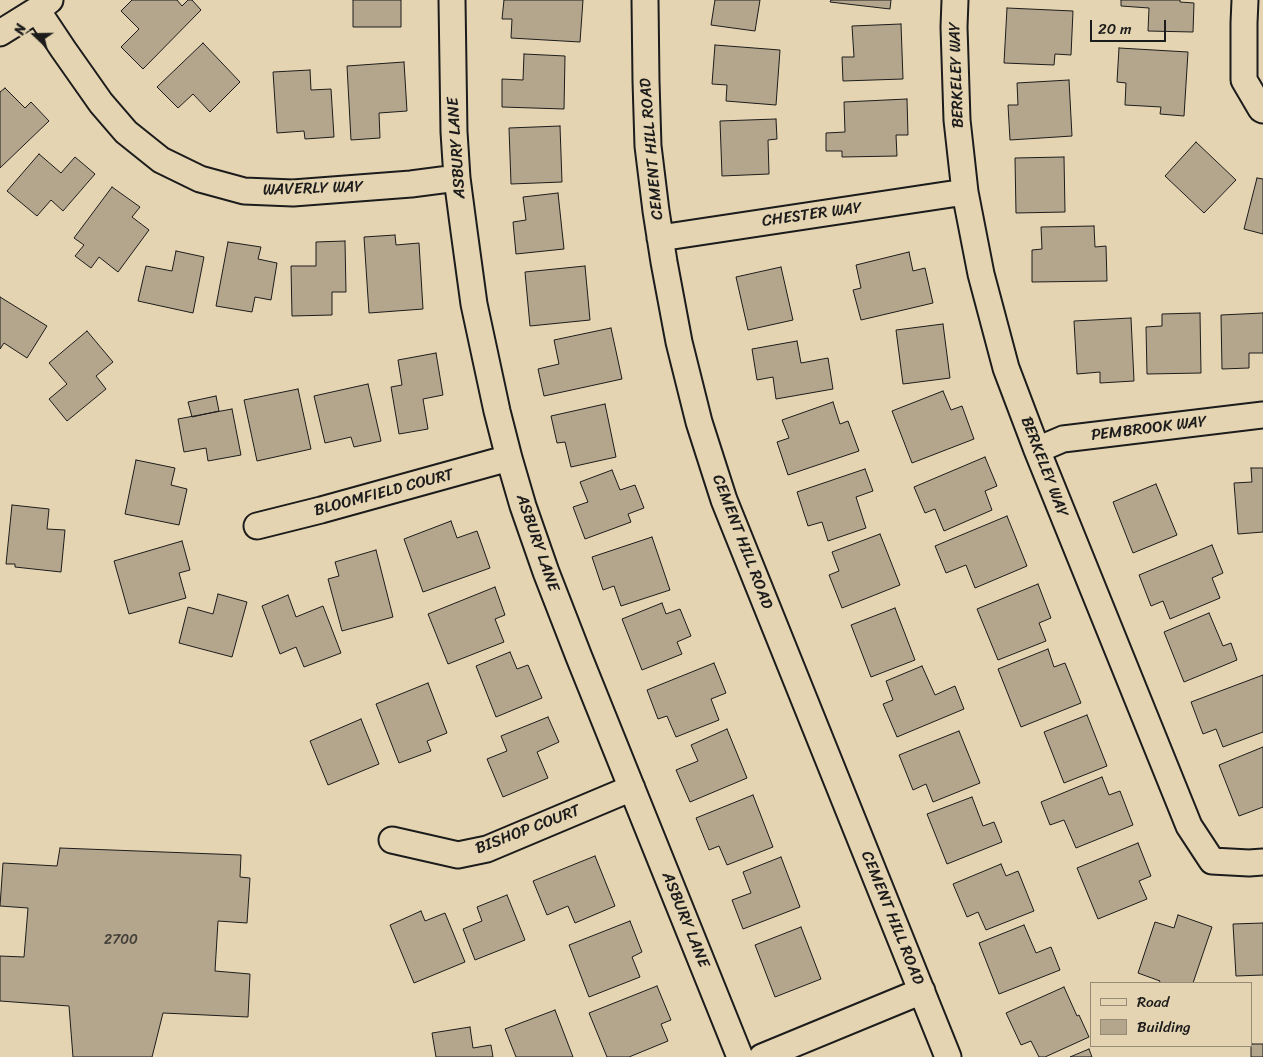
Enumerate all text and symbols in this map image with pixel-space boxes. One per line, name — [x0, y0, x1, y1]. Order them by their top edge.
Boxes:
north arrow — [10, 10, 60, 60]
scale bar — [1093, 10, 1169, 42]
text: 20 m — [1098, 16, 1132, 42]
text: N — [7, 20, 34, 38]
street label: BERKELEY WAY — [946, 22, 968, 128]
street label: CEMENT HILL ROAD — [636, 77, 668, 221]
street label: ASBURY LANE — [444, 97, 470, 199]
street label: WAVERLY WAY — [263, 178, 363, 200]
street label: CHESTER WAY — [761, 198, 863, 232]
street label: PEMBROOK WAY — [1090, 412, 1208, 446]
street label: BERKELEY WAY — [1016, 414, 1072, 520]
street label: BLOOMFIELD COURT — [312, 465, 456, 521]
street label: CEMENT HILL ROAD — [708, 472, 776, 612]
street label: ASBURY LANE — [511, 492, 563, 594]
street label: BISHOP COURT — [473, 801, 583, 859]
street label: CEMENT HILL ROAD — [856, 848, 928, 988]
street label: ASBURY LANE — [657, 869, 713, 971]
house number: 2700 — [104, 932, 138, 948]
legend — [1090, 982, 1253, 1047]
text: Road — [1137, 989, 1169, 1015]
text: Building — [1137, 1014, 1191, 1040]

